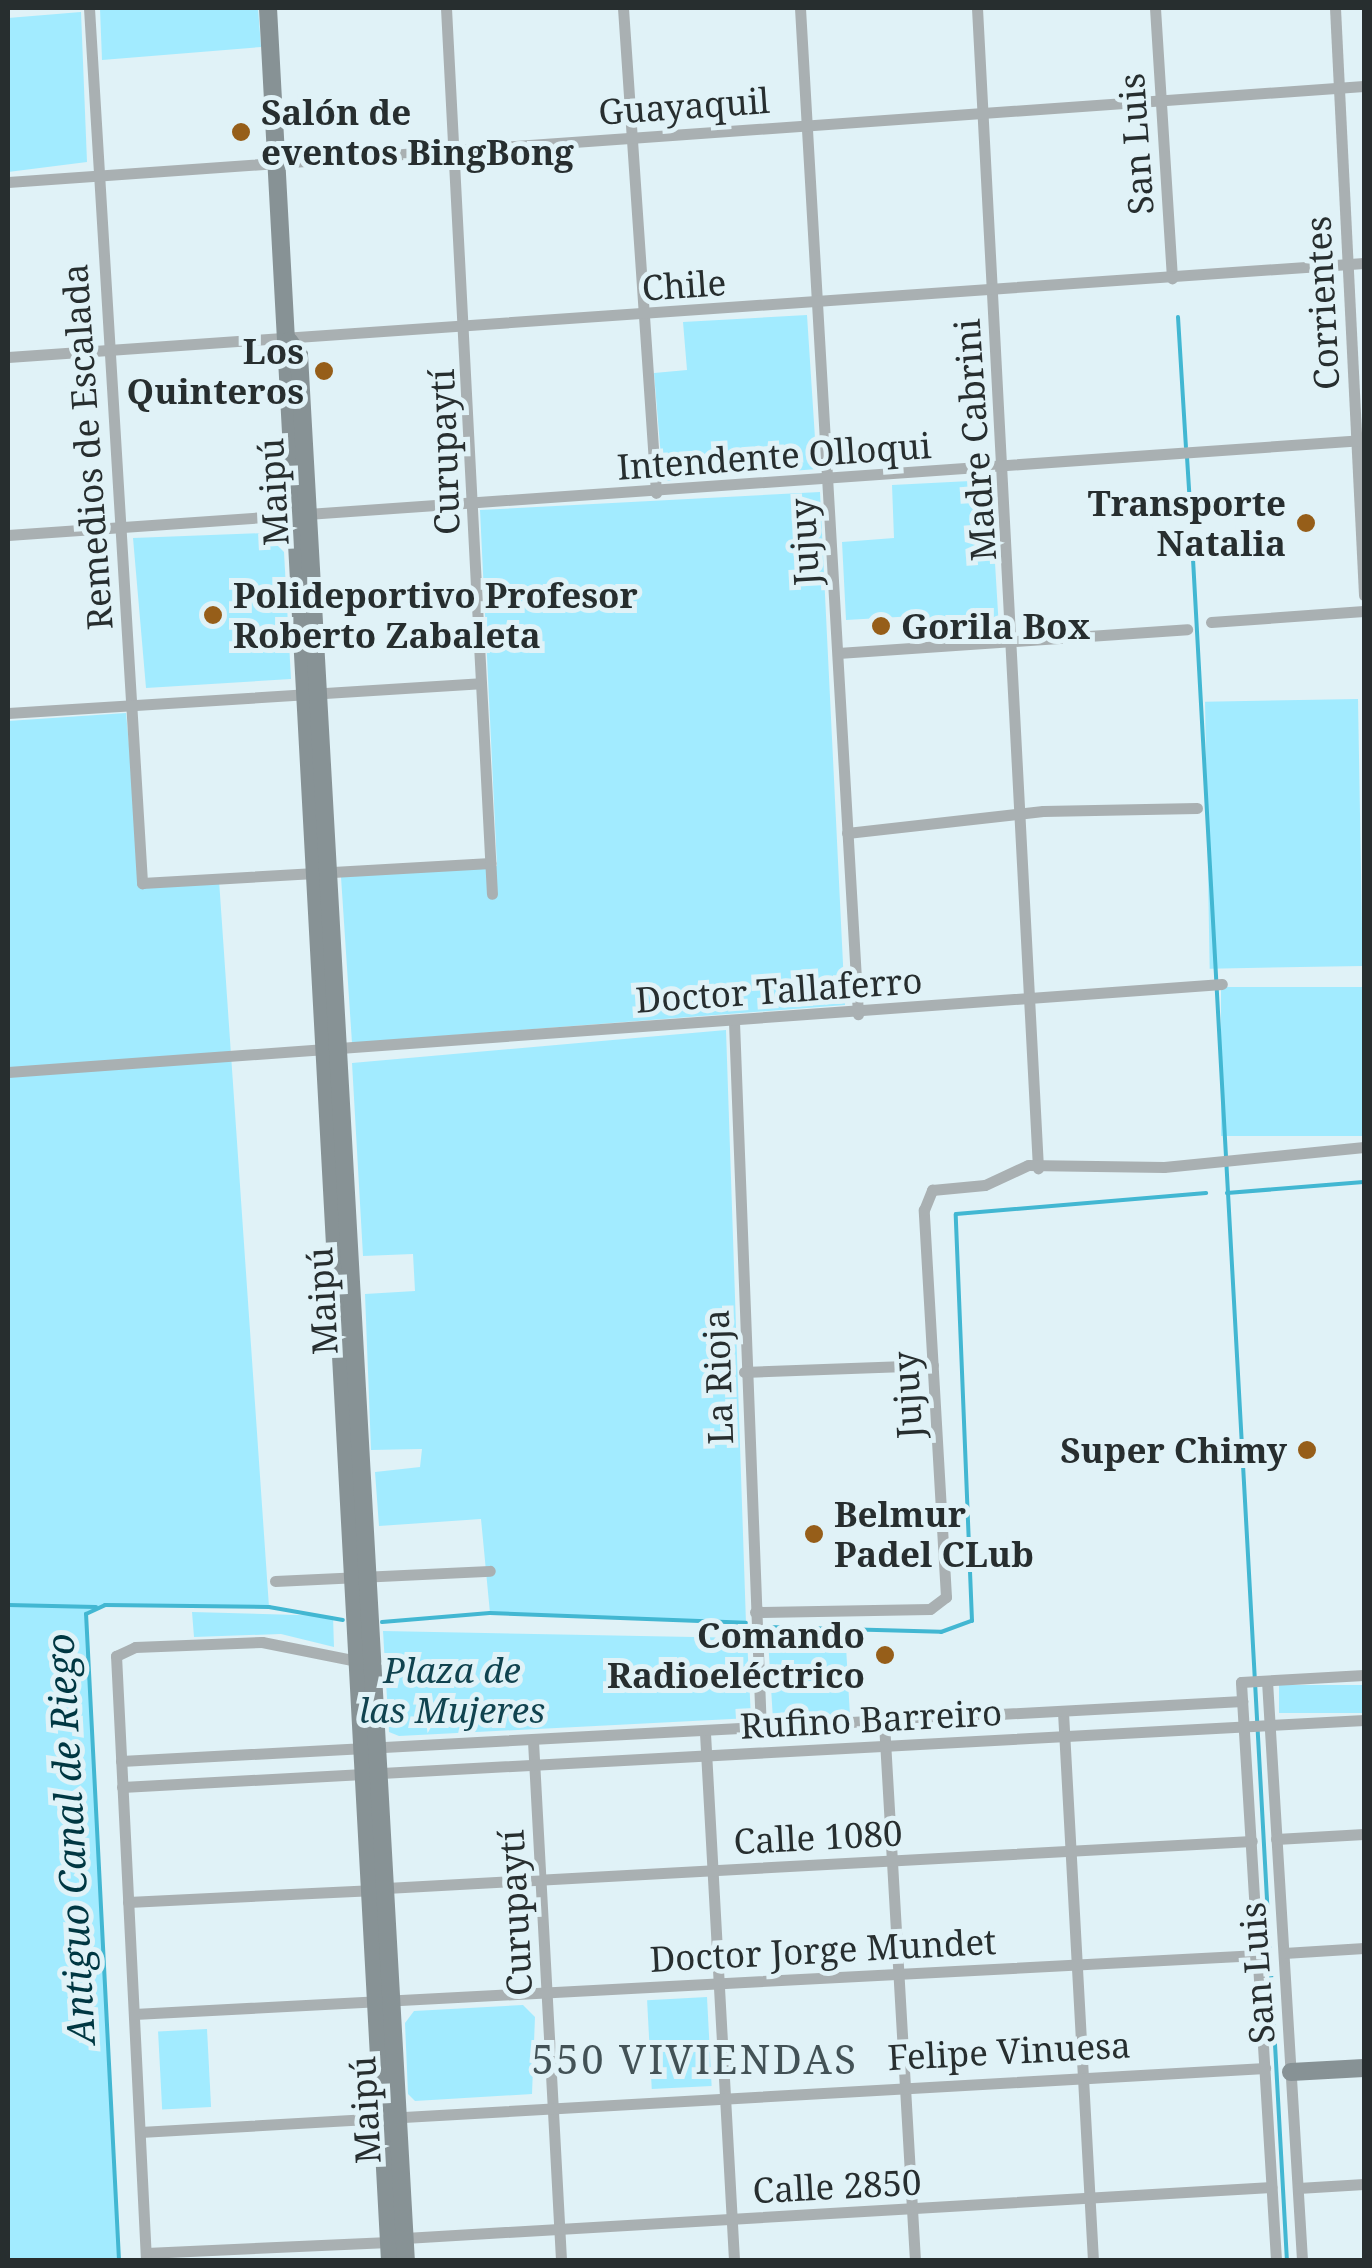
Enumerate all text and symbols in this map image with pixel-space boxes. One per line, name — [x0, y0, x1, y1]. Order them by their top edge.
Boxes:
street label: San Luis — [1110, 72, 1162, 216]
street label: Guayaquil — [597, 79, 771, 133]
place label: Salón de eventos BingBong — [261, 91, 574, 173]
marker: Salón de eventos BingBong — [230, 121, 252, 143]
street label: Corrientes — [1296, 215, 1348, 391]
street label: Chile — [640, 261, 728, 309]
street label: Remedios de Escalada — [53, 263, 121, 631]
street label: Madre Cabrini — [946, 318, 1004, 562]
place label: Los Quinteros — [127, 330, 304, 412]
marker: Los Quinteros — [313, 360, 335, 382]
street label: Curupaytí — [420, 368, 468, 536]
street label: Intendente Olloqui — [616, 424, 932, 488]
street label: Maipú — [249, 437, 297, 547]
place label: Transporte Natalia — [1088, 482, 1286, 564]
street label: Jujuy — [781, 497, 827, 587]
marker: Transporte Natalia — [1295, 512, 1317, 534]
place label: Polideportivo Profesor Roberto Zabaleta — [233, 574, 638, 656]
marker: Polideportivo Profesor Roberto Zabaleta — [202, 604, 224, 626]
place label: Gorila Box — [901, 605, 1090, 647]
marker: Gorila Box — [870, 615, 892, 637]
street label: Doctor Tallaferro — [634, 959, 924, 1021]
street label: Maipú — [298, 1246, 346, 1356]
street label: La Rioja — [695, 1309, 741, 1445]
street label: Jujuy — [884, 1350, 930, 1440]
place label: Super Chimy — [1060, 1429, 1287, 1471]
marker: Super Chimy — [1296, 1439, 1318, 1461]
place label: Belmur Padel CLub — [834, 1493, 1034, 1575]
marker: Belmur Padel CLub — [803, 1523, 825, 1545]
place label: Comando Radioeléctrico — [607, 1614, 865, 1696]
water label: Antiguo Canal de Riego — [36, 1632, 104, 2046]
marker: Comando Radioeléctrico — [874, 1644, 896, 1666]
park label: Plaza de las Mujeres — [359, 1649, 545, 1731]
street label: Rufino Barreiro — [739, 1691, 1003, 1747]
street label: Calle 1080 — [733, 1812, 903, 1862]
street label: Curupaytí — [490, 1829, 540, 1997]
street label: San Luis — [1231, 1901, 1283, 2045]
street label: Doctor Jorge Mundet — [649, 1920, 997, 1980]
street label: Felipe Vinuesa — [886, 2024, 1132, 2078]
district label: 550 VIVIENDAS — [531, 2035, 859, 2083]
street label: Maipú — [341, 2055, 389, 2165]
street label: Calle 2850 — [752, 2161, 922, 2211]

